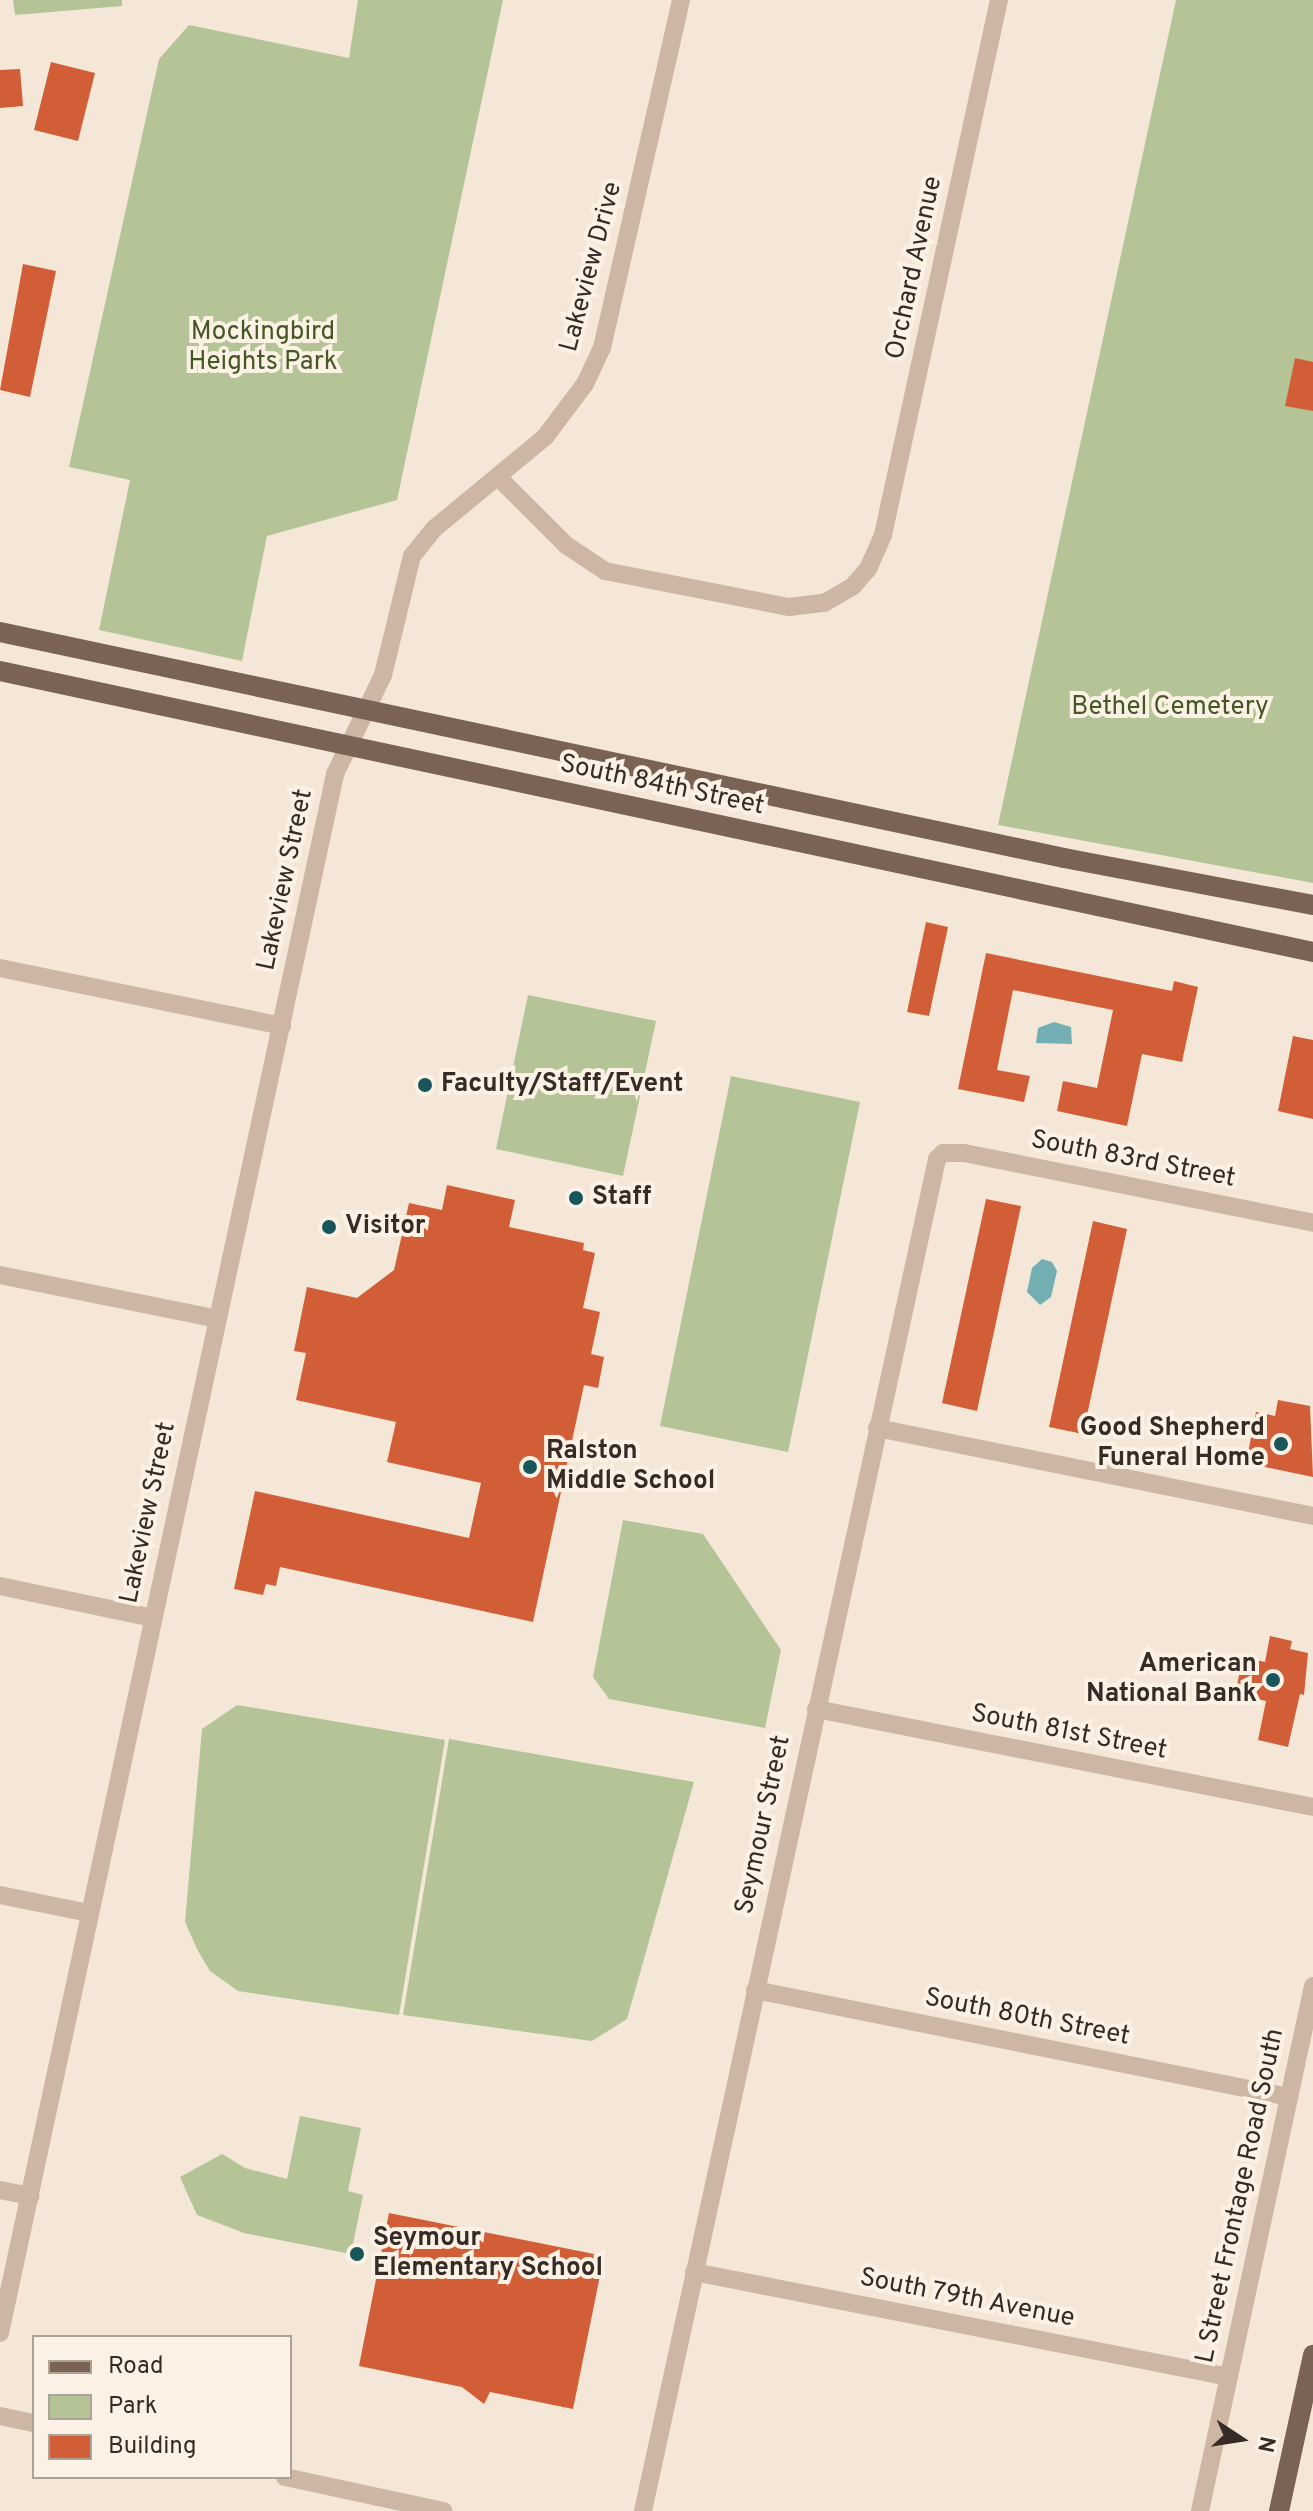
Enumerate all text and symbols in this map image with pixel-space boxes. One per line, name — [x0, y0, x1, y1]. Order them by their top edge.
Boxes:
street label: Orchard Avenue — [880, 173, 950, 363]
street label: Lakeview Drive — [554, 179, 630, 355]
park label: Mockingbird Heights Park — [188, 317, 338, 378]
park label: Bethel Cemetery — [1071, 692, 1269, 724]
street label: South 84th Street — [557, 749, 767, 823]
street label: Lakeview Street — [252, 786, 320, 974]
place label: Faculty/Staff/Event — [441, 1069, 683, 1101]
marker: Faculty/Staff/Event — [416, 1076, 434, 1094]
street label: South 83rd Street — [1028, 1125, 1238, 1195]
place label: Staff — [592, 1182, 651, 1214]
marker: Staff — [567, 1189, 585, 1207]
place label: Visitor — [345, 1211, 426, 1243]
marker: Visitor — [320, 1218, 338, 1236]
place label: Good Shepherd Funeral Home — [1080, 1413, 1265, 1474]
street label: Lakeview Street — [115, 1419, 183, 1607]
marker: Good Shepherd Funeral Home — [1272, 1435, 1290, 1453]
place label: Ralston Middle School — [546, 1436, 715, 1498]
marker: Ralston Middle School — [521, 1458, 539, 1476]
place label: American National Bank — [1086, 1649, 1257, 1710]
marker: American National Bank — [1264, 1671, 1282, 1689]
street label: South 81st Street — [968, 1699, 1170, 1767]
street label: Seymour Street — [730, 1733, 798, 1917]
street label: South 80th Street — [922, 1983, 1132, 2053]
street label: L Street Frontage Road South — [1190, 2026, 1292, 2366]
place label: Seymour Elementary School — [373, 2223, 603, 2284]
marker: Seymour Elementary School — [348, 2245, 366, 2263]
street label: South 79th Avenue — [856, 2263, 1078, 2335]
legend — [32, 2335, 292, 2479]
text: Road — [108, 2352, 164, 2382]
text: Park — [108, 2392, 158, 2422]
north arrow — [1201, 2399, 1281, 2479]
text: Building — [108, 2432, 197, 2462]
text: N — [1250, 2434, 1280, 2455]

